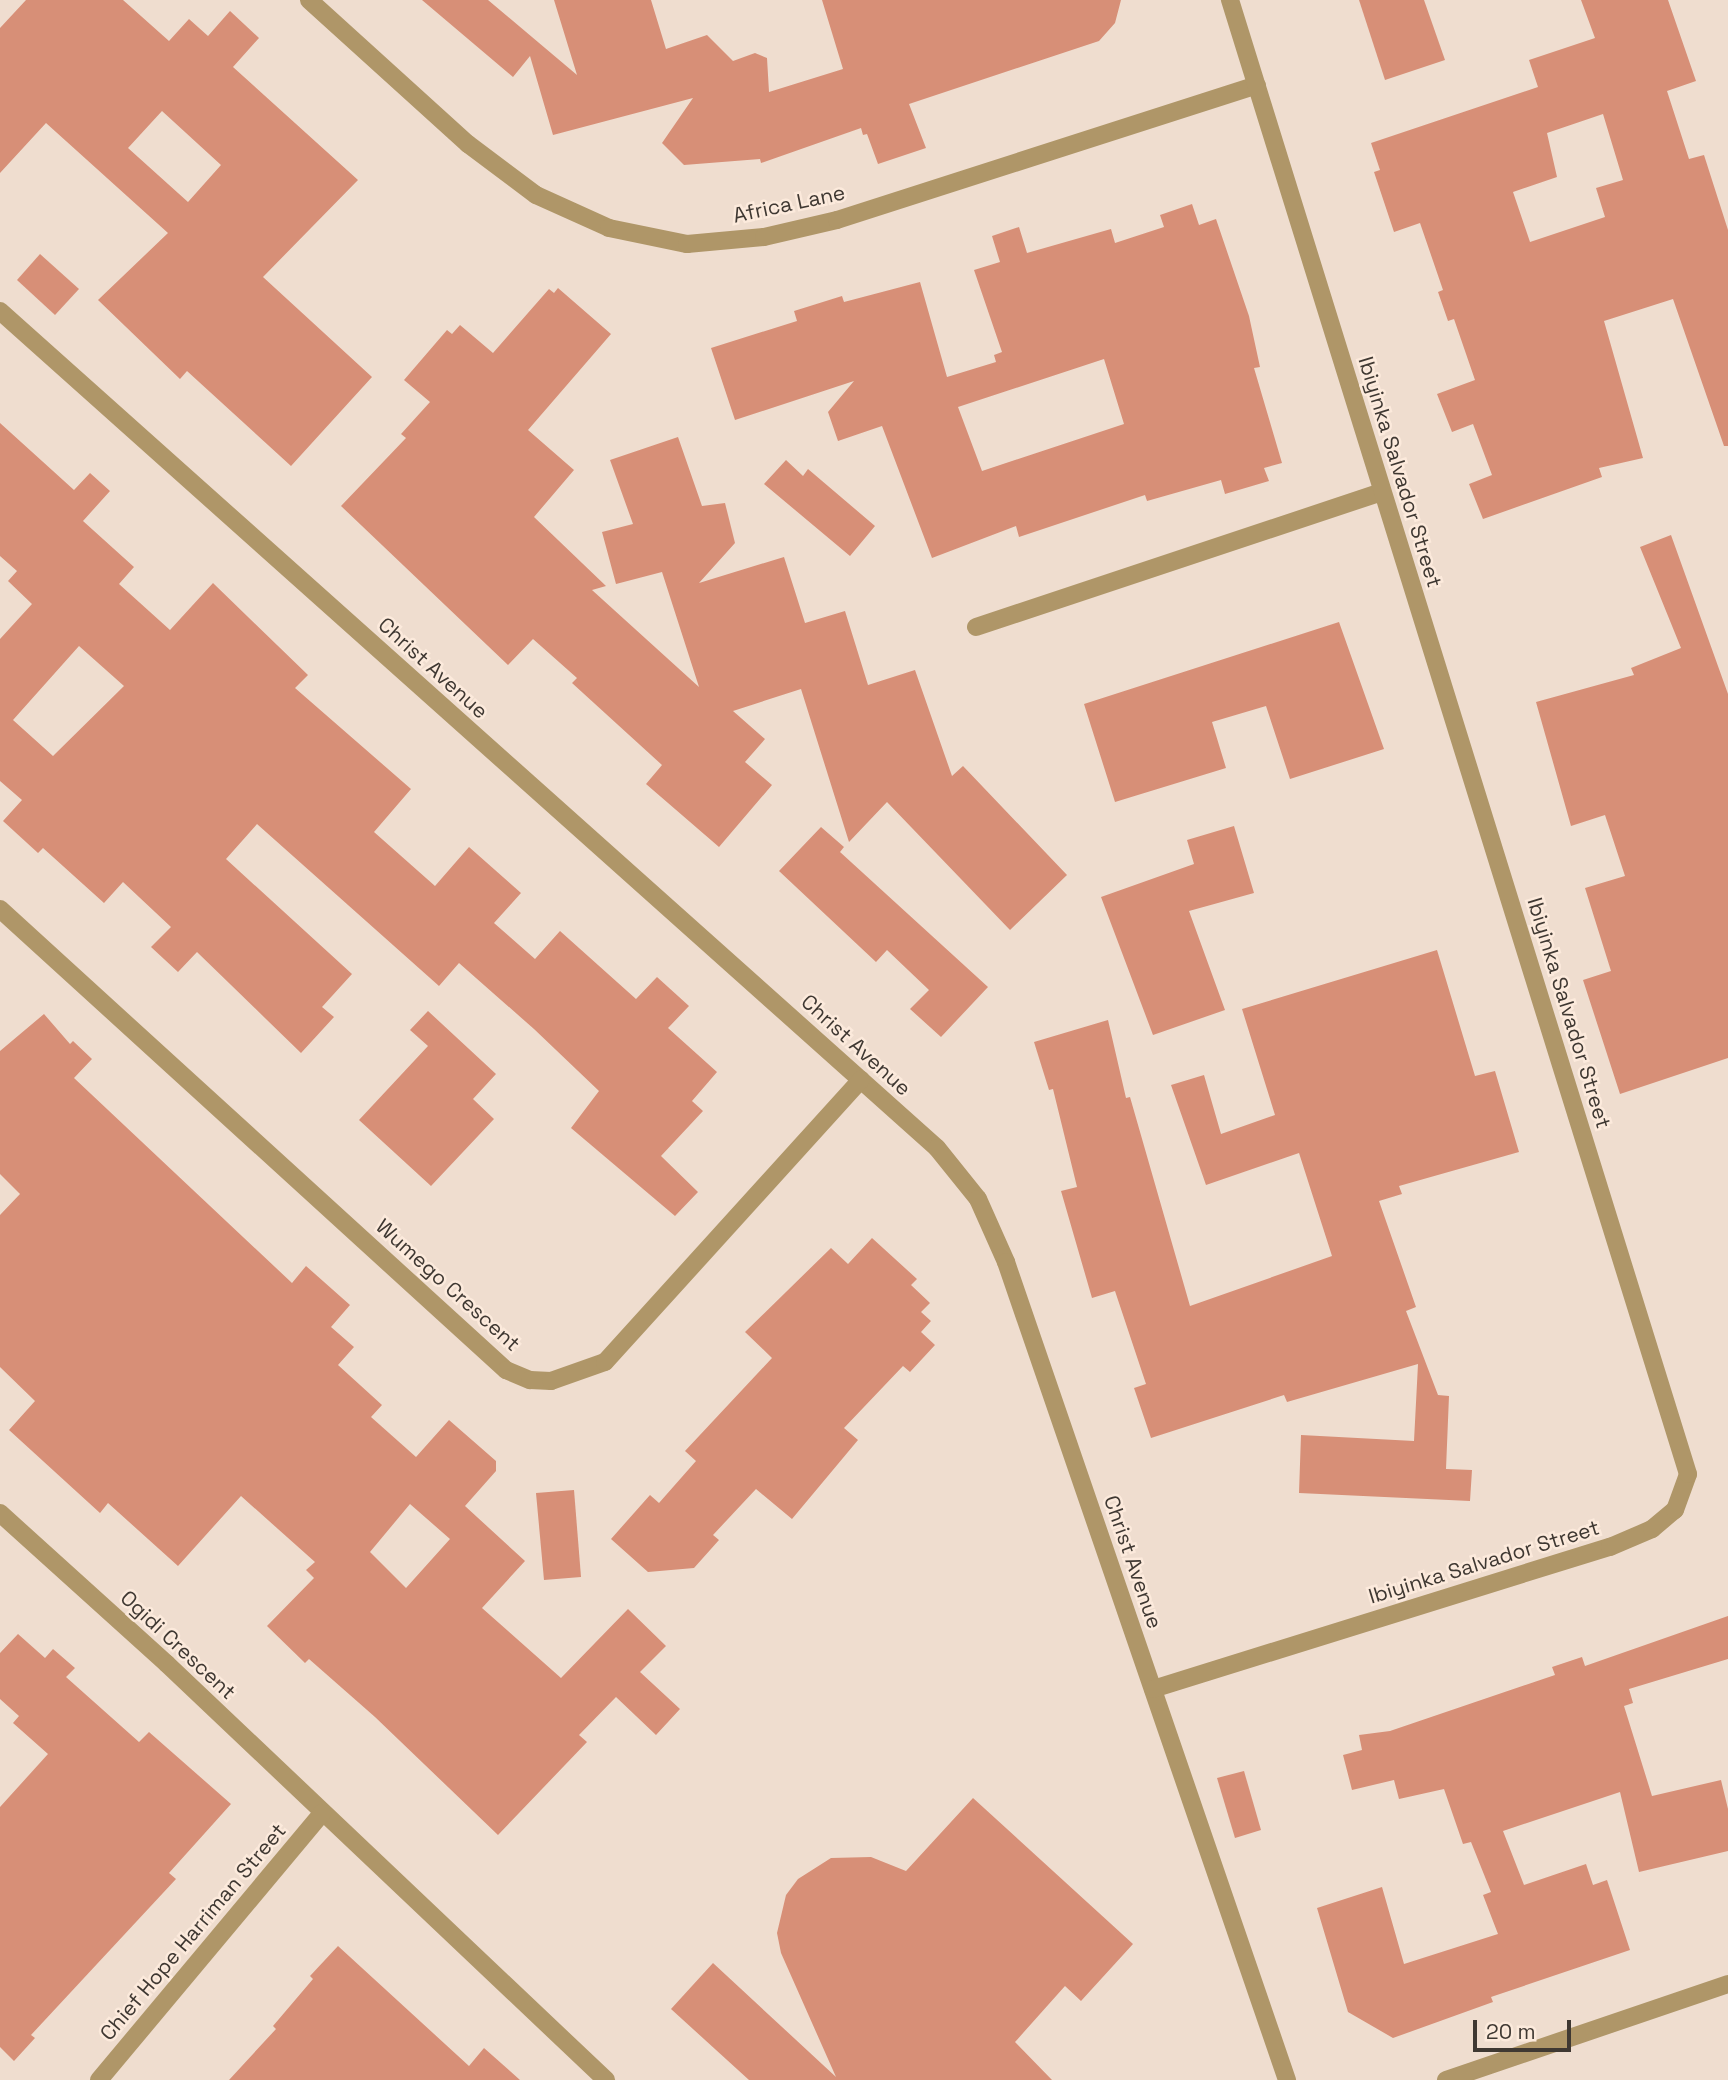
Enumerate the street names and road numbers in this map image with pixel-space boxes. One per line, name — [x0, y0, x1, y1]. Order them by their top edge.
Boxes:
street label: Africa Lane — [731, 180, 847, 228]
street label: Ibiyinka Salvador Street — [1353, 354, 1447, 590]
street label: Christ Avenue — [373, 612, 493, 724]
street label: Ibiyinka Salvador Street — [1522, 895, 1616, 1131]
street label: Christ Avenue — [796, 989, 916, 1101]
street label: Wumego Crescent — [371, 1214, 525, 1356]
street label: Christ Avenue — [1098, 1492, 1168, 1632]
street label: Ibiyinka Salvador Street — [1366, 1515, 1602, 1609]
street label: Ogidi Crescent — [115, 1585, 241, 1705]
street label: Chief Hope Harriman Street — [95, 1818, 291, 2046]

